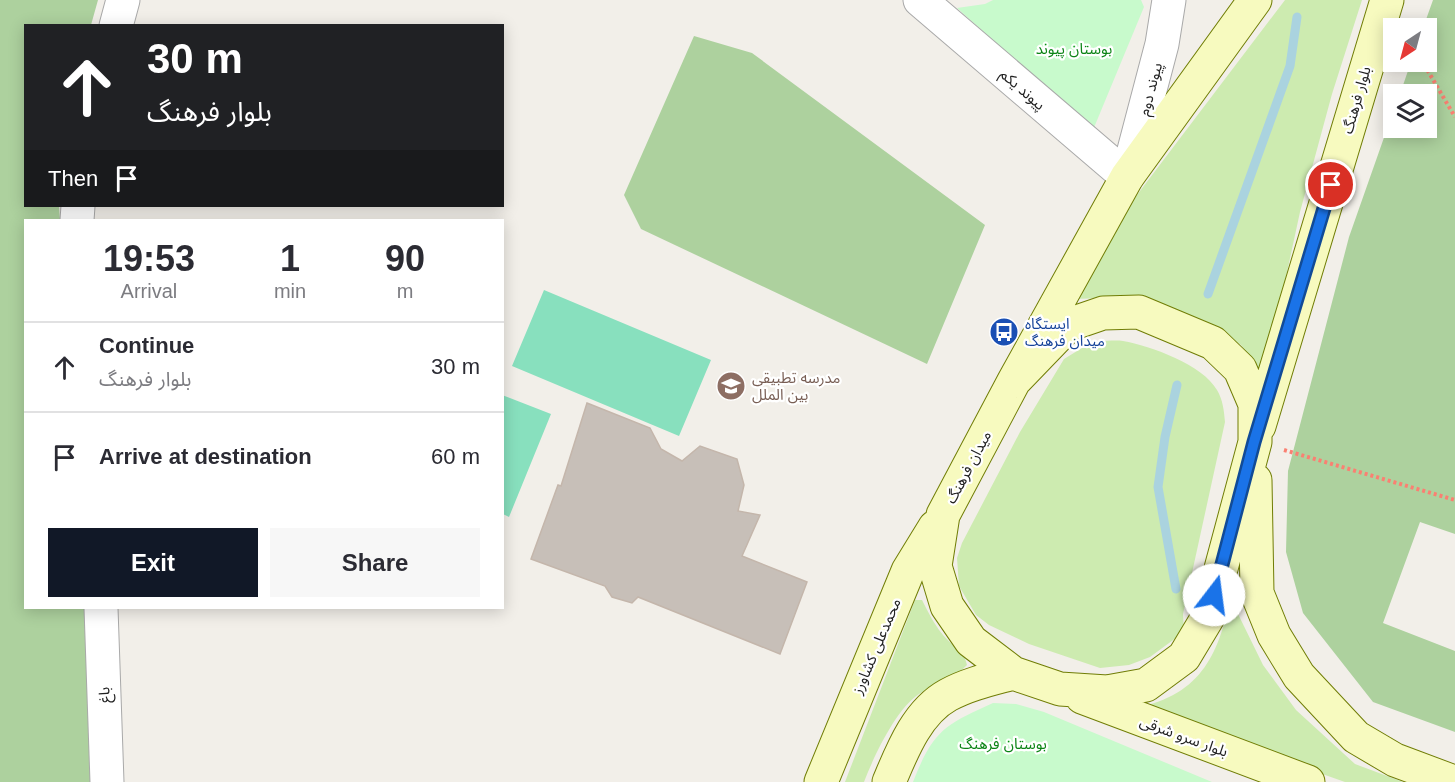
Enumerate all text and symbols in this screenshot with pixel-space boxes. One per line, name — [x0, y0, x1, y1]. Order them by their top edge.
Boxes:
north arrow — [1383, 18, 1437, 72]
map controls — [1383, 18, 1437, 138]
text: 30 m — [147, 35, 243, 82]
park label: بوستان پیوند — [1036, 40, 1112, 59]
icon: ahead — [48, 48, 126, 126]
street label: پیوند دوم — [1135, 60, 1168, 118]
street label: بلوار فرهنگ — [1338, 64, 1375, 136]
street label: پیوند یکم — [995, 65, 1049, 115]
button: layers — [1383, 84, 1437, 138]
text: بلوار فرهنگ — [147, 97, 272, 127]
pin — [1305, 159, 1356, 210]
icon: arrive — [110, 162, 143, 195]
text: Then — [48, 166, 98, 191]
icon: arrive — [1314, 168, 1347, 201]
text: 19:53 — [103, 238, 195, 279]
text: 1 — [280, 238, 300, 279]
text: 90 — [385, 238, 425, 279]
text: Arrival — [121, 280, 177, 302]
text: min — [274, 280, 306, 302]
text: m — [397, 280, 413, 302]
place label: ایستگاه میدان فرهنگ — [1025, 315, 1105, 350]
bus stop icon: ایستگاه میدان فرهنگ — [988, 316, 1020, 348]
text: Continue — [99, 333, 194, 358]
icon: ahead — [48, 351, 81, 384]
text: 30 m — [431, 354, 480, 379]
text: بلوار فرهنگ — [99, 368, 191, 390]
place label: مدرسه تطبیقی بین الملل — [752, 369, 840, 404]
school or university icon: مدرسه تطبیقی بین الملل — [715, 370, 747, 402]
street label: میدان فرهنگ — [942, 428, 995, 507]
icon: arrive — [48, 441, 81, 474]
text: Arrive at destination — [99, 444, 312, 469]
text: 60 m — [431, 444, 480, 469]
button: Exit — [48, 528, 258, 597]
button: Share — [270, 528, 480, 597]
position arrow — [1182, 563, 1246, 627]
street label: محمدعلی کشاورز — [848, 596, 905, 698]
street label: باغ — [95, 687, 117, 703]
street label: بلوار سرو شرقی — [1137, 712, 1230, 761]
park label: بوستان فرهنگ — [959, 735, 1047, 753]

